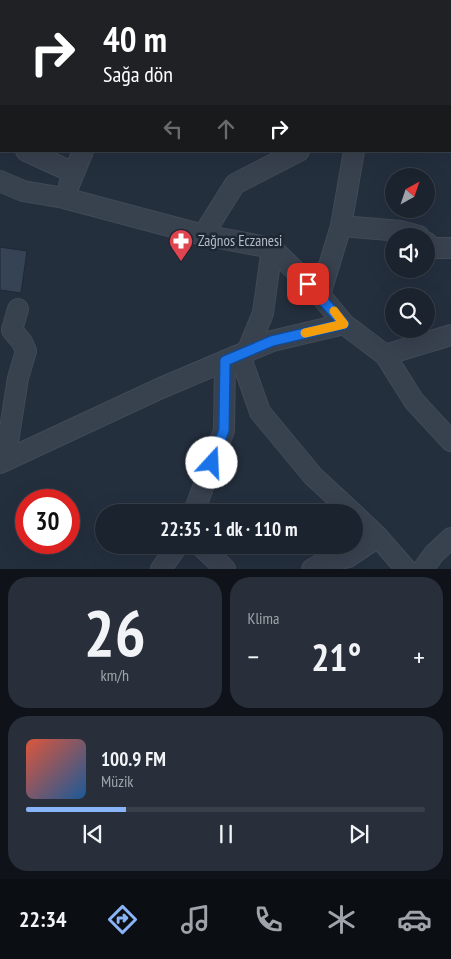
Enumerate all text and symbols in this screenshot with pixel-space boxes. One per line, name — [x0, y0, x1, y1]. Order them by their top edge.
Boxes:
text: 40 m — [103, 16, 167, 62]
icon: right — [20, 20, 85, 85]
text: Sağa dön — [103, 60, 173, 88]
icon: left — [159, 115, 187, 143]
icon: ahead — [212, 115, 240, 143]
icon: right — [265, 115, 293, 143]
north arrow — [385, 168, 435, 218]
map controls — [385, 168, 435, 338]
pharmacy icon: Zağnos Eczanesi — [168, 228, 194, 262]
button: sound — [385, 228, 435, 278]
place label: Zağnos Eczanesi — [198, 231, 282, 250]
pin — [287, 263, 329, 305]
icon: arrive — [294, 270, 322, 298]
button: search — [385, 288, 435, 338]
position arrow — [185, 436, 237, 488]
speed limit sign: 30 — [15, 489, 80, 554]
text: 22:35 · 1 dk · 110 m — [160, 517, 298, 541]
text: 26 — [84, 590, 146, 674]
text: Klima — [248, 608, 279, 628]
text: 21° — [311, 632, 361, 681]
text: − — [248, 638, 259, 675]
text: + — [413, 638, 425, 675]
text: km/h — [101, 665, 129, 685]
text: 100.9 FM — [101, 747, 166, 771]
text: Müzik — [101, 771, 134, 791]
icon: previous — [79, 820, 107, 848]
icon: pause — [212, 820, 240, 848]
icon: next — [345, 820, 373, 848]
icon: directions — [105, 902, 140, 937]
icon: music — [178, 902, 213, 937]
icon: phone — [251, 902, 286, 937]
icon: climate — [324, 902, 359, 937]
icon: car — [397, 902, 432, 937]
text: 22:34 — [19, 905, 67, 933]

